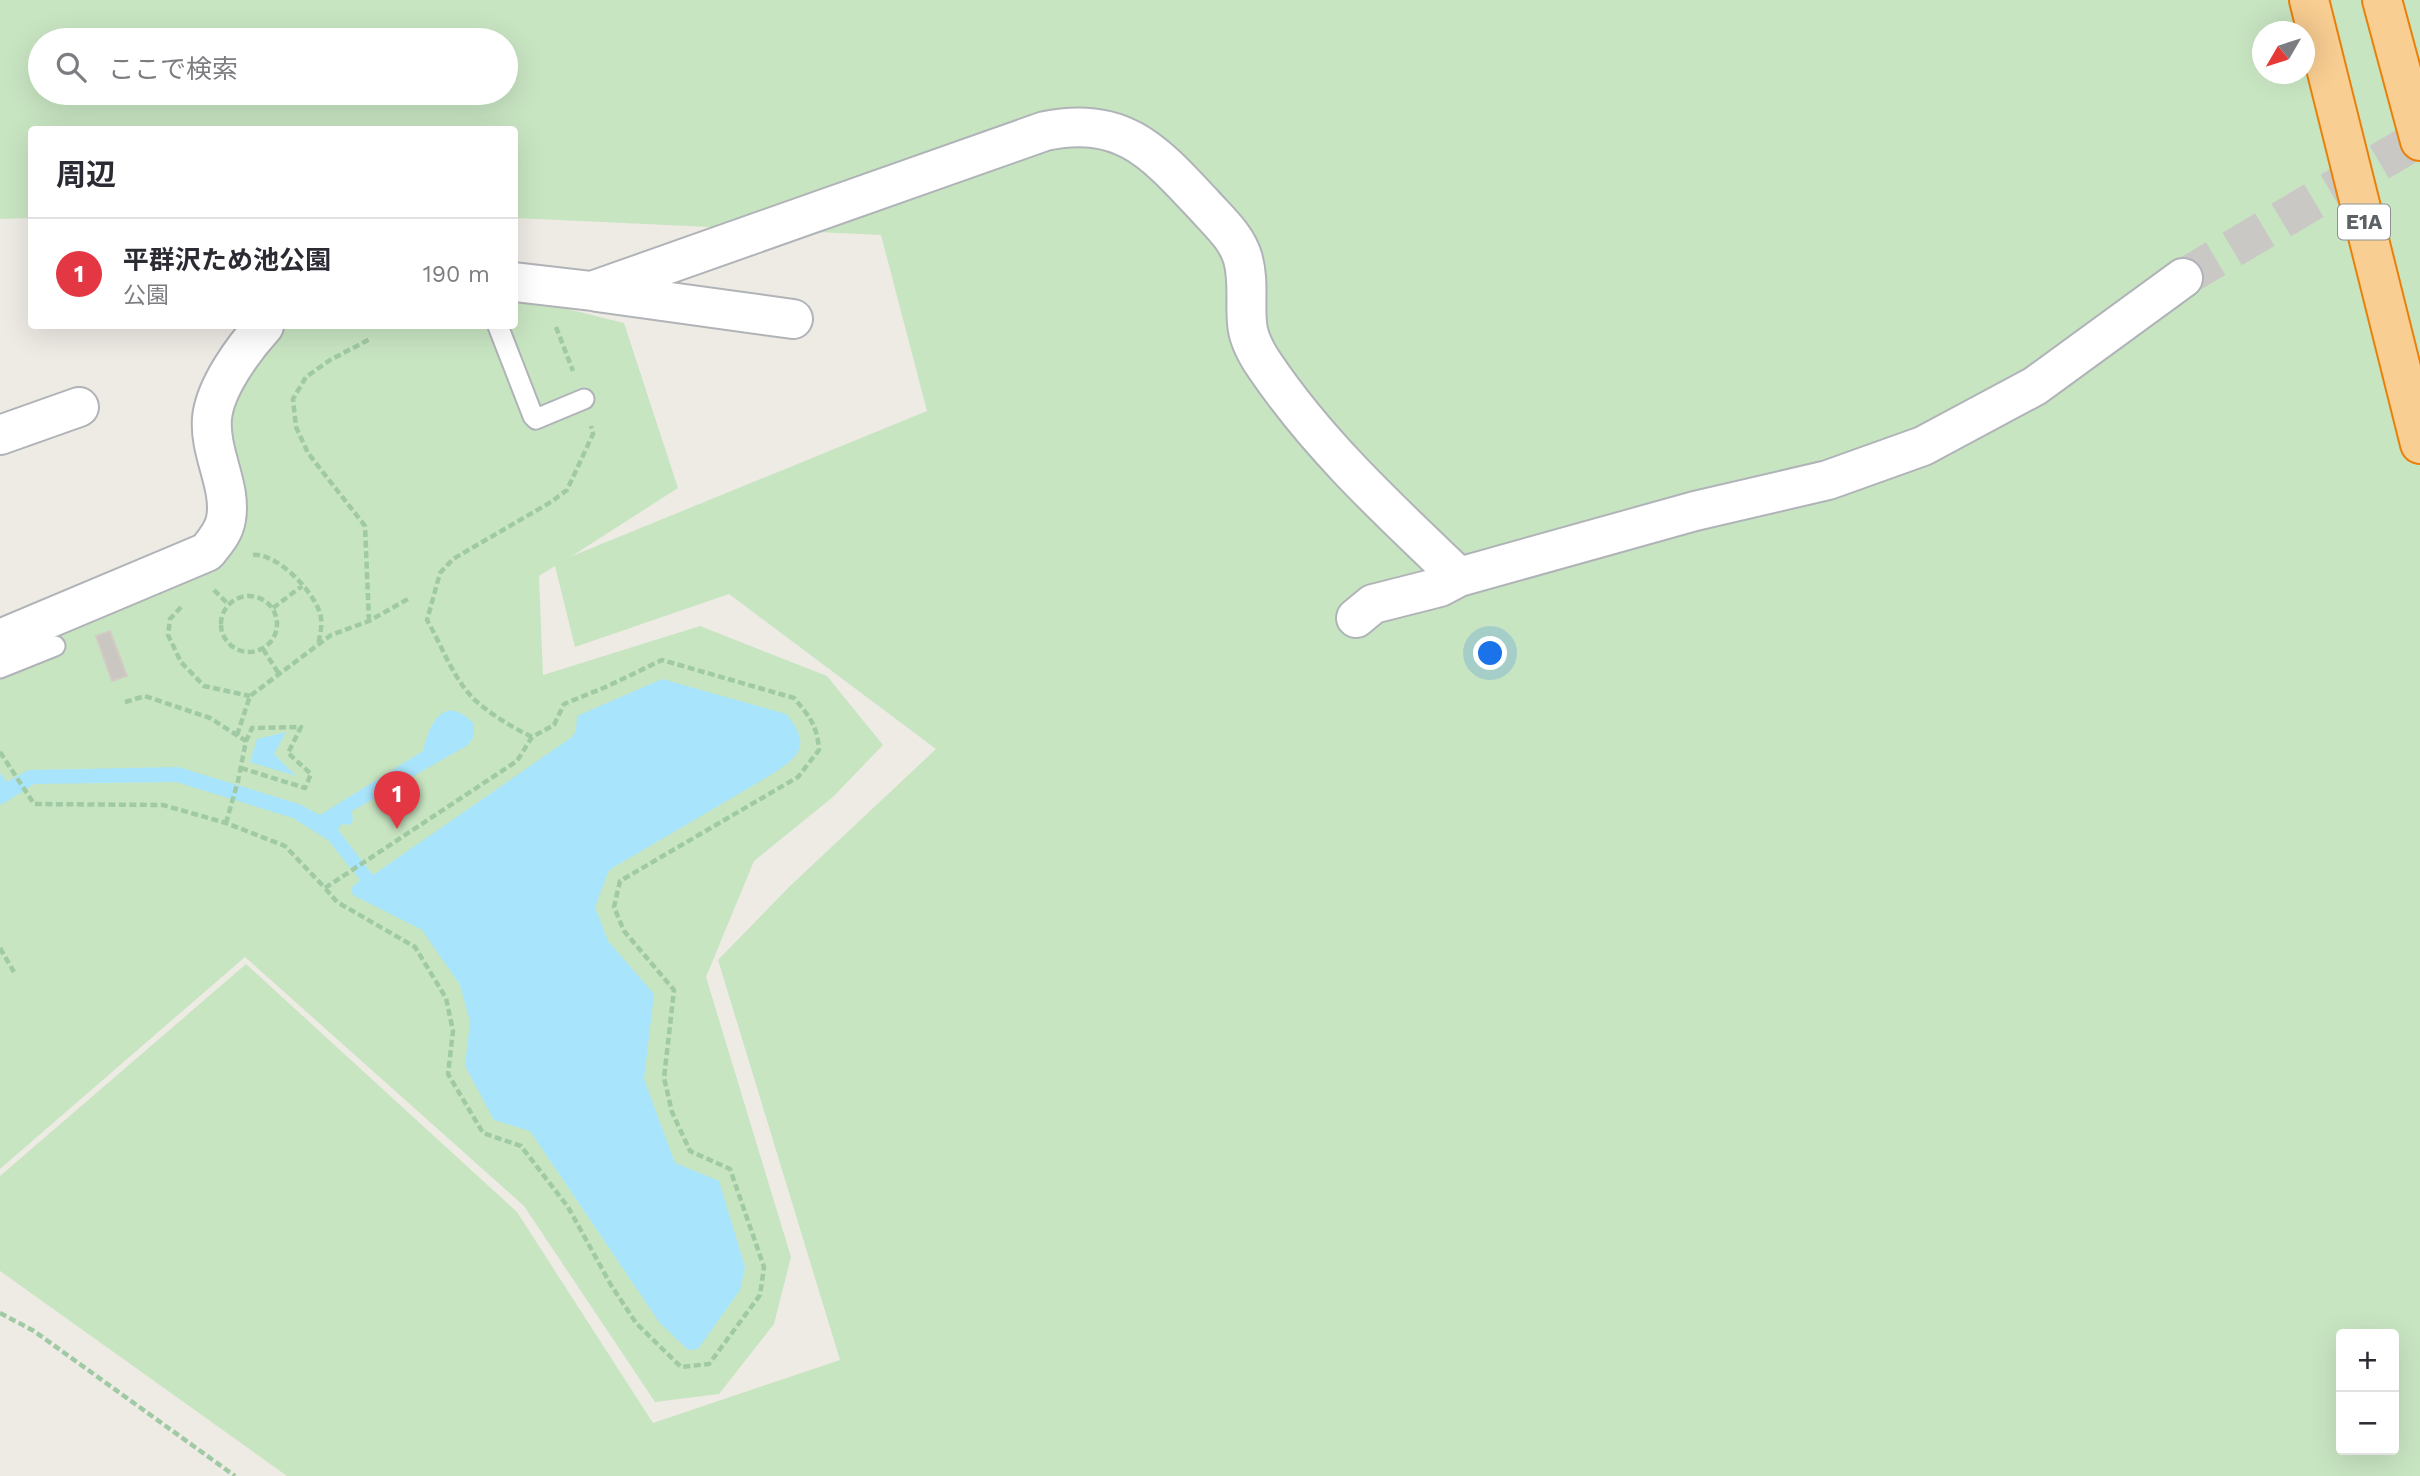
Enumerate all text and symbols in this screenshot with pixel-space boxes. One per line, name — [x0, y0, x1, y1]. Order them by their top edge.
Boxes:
north arrow — [2252, 21, 2315, 84]
search box — [28, 28, 518, 105]
icon: search — [52, 48, 90, 86]
text: ここで検索 — [108, 54, 238, 84]
text: 周辺 — [56, 157, 116, 192]
road number: E1A — [2338, 204, 2390, 240]
text: 平群沢ため池公園 — [123, 245, 331, 275]
text: 1 — [74, 261, 84, 288]
text: 190 m — [423, 261, 490, 288]
text: 公園 — [123, 282, 169, 309]
your location — [1473, 636, 1507, 670]
pin: 1 — [374, 771, 420, 829]
map controls — [2336, 1329, 2399, 1455]
button: + — [2336, 1329, 2399, 1392]
button: − — [2336, 1392, 2399, 1455]

